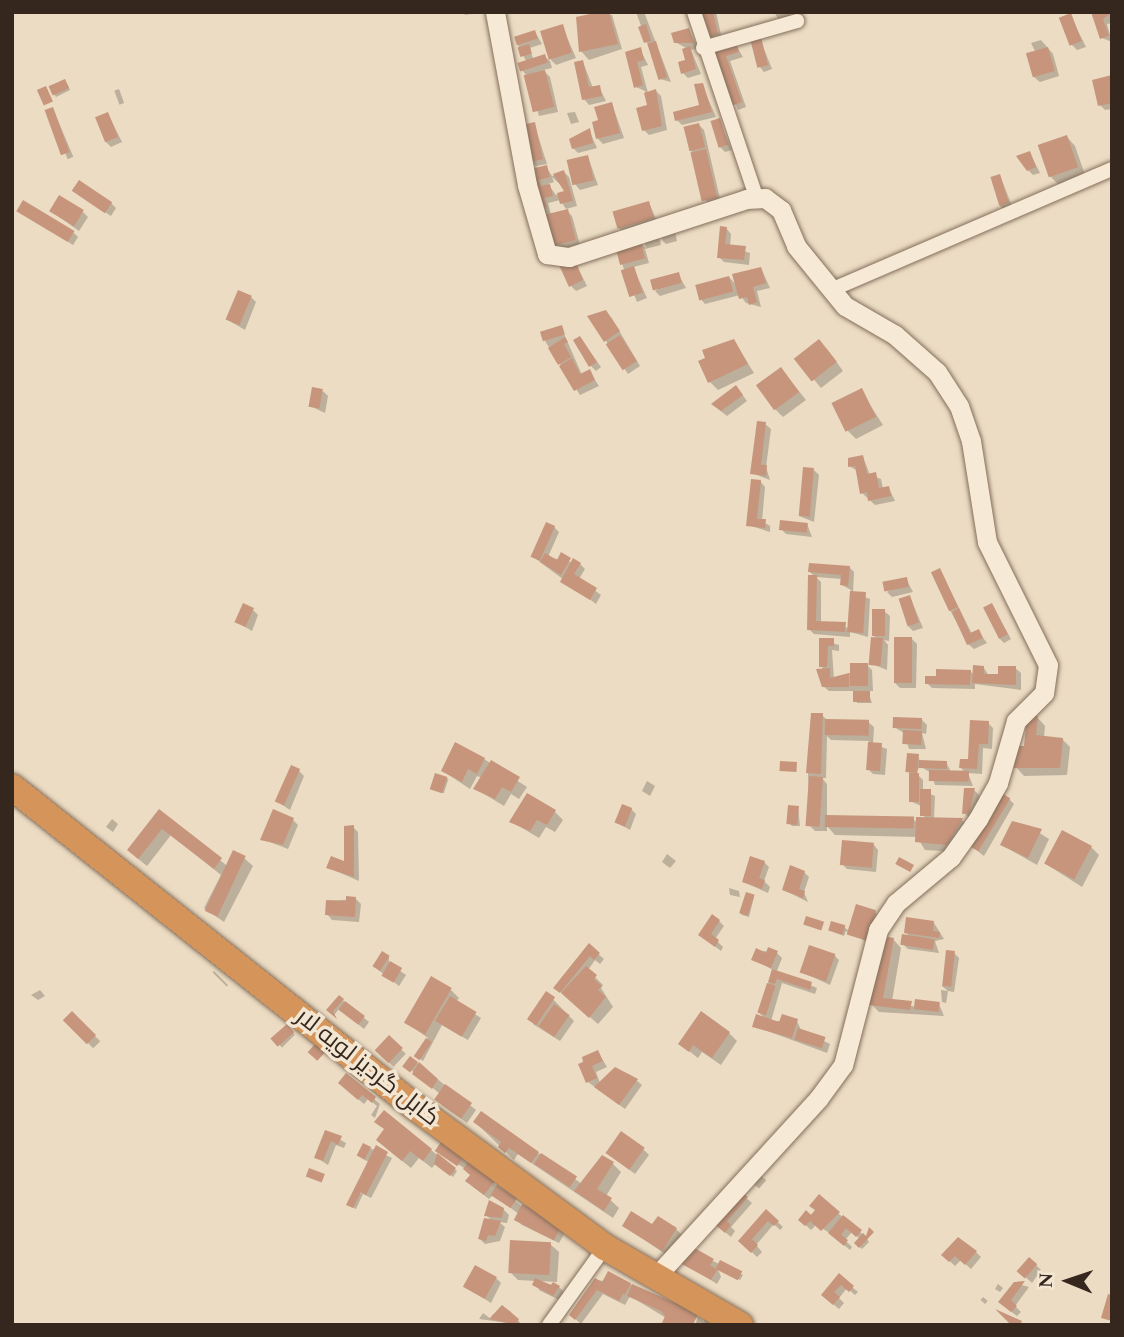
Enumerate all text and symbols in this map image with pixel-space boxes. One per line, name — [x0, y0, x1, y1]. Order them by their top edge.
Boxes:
street label: کابل گردیز لویه لار — [289, 1003, 445, 1133]
north arrow — [1033, 1246, 1103, 1316]
text: N — [1032, 1272, 1061, 1289]

